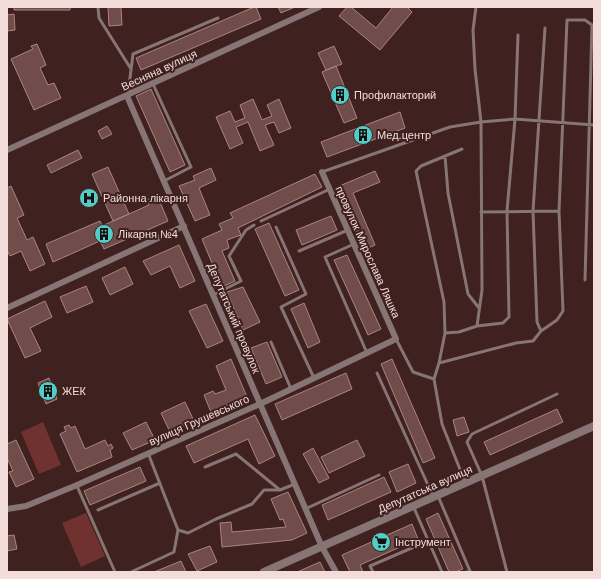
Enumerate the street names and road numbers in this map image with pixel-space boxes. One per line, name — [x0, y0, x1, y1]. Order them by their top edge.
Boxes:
street label: Весняна вулиця — [119, 47, 199, 93]
street label: провулок Мирослава Ляшка — [333, 184, 403, 321]
street label: Депутатський провулок — [205, 261, 263, 375]
street label: вулиця Грушевського — [147, 392, 251, 448]
street label: Депутатська вулиця — [376, 463, 474, 515]

